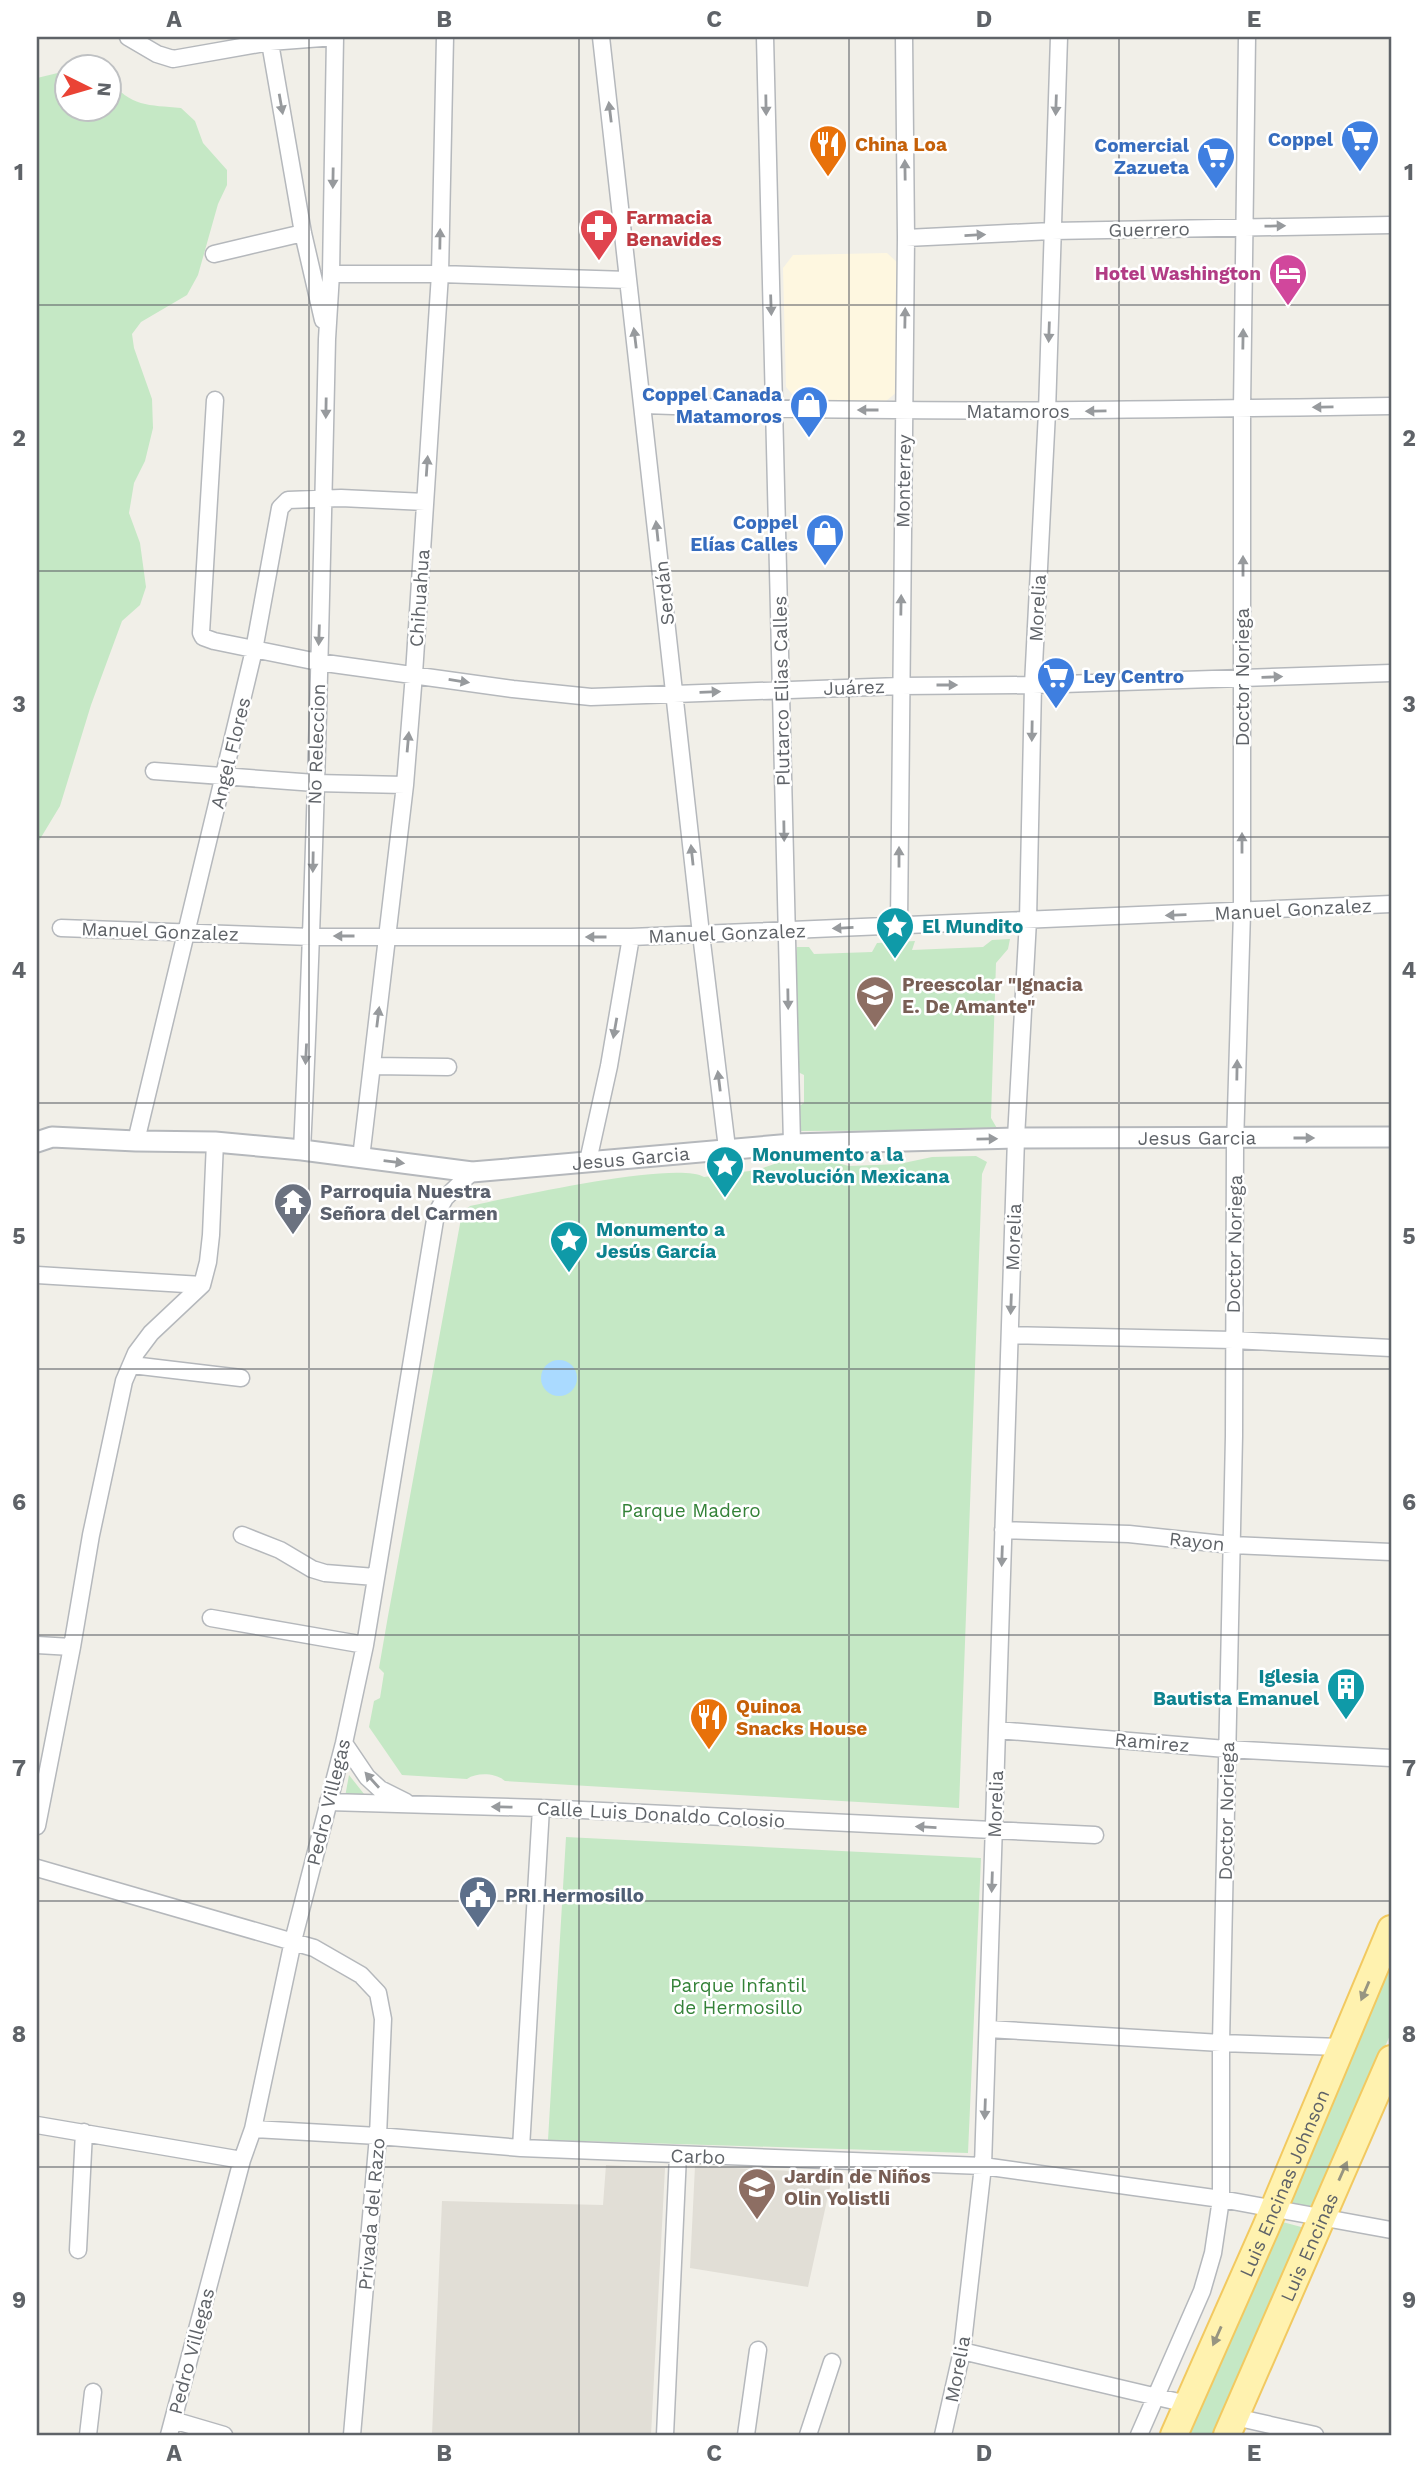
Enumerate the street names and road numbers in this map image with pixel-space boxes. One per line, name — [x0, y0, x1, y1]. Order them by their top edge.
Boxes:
street label: Guerrero — [1108, 217, 1190, 242]
street label: Matamoros — [966, 400, 1070, 423]
street label: Monterrey — [891, 434, 916, 528]
street label: Chihuahua — [405, 548, 434, 648]
street label: Serdán — [650, 559, 679, 626]
street label: Morelia — [1024, 573, 1051, 642]
street label: Plutarco Elias Calles — [768, 596, 795, 786]
street label: Doctor Noriega — [1231, 607, 1254, 746]
street label: Juárez — [823, 675, 885, 700]
street label: No Releccion — [303, 683, 330, 805]
street label: Angel Flores — [206, 695, 255, 811]
street label: Manuel Gonzalez — [1214, 894, 1372, 925]
street label: Manuel Gonzalez — [81, 917, 239, 946]
street label: Manuel Gonzalez — [648, 919, 806, 948]
street label: Jesus Garcia — [1138, 1126, 1256, 1150]
street label: Jesus Garcia — [571, 1142, 691, 1175]
street label: Doctor Noriega — [1222, 1174, 1247, 1314]
street label: Morelia — [1001, 1203, 1026, 1271]
street label: Rayon — [1168, 1527, 1226, 1556]
street label: Ramirez — [1114, 1728, 1190, 1757]
street label: Pedro Villegas — [302, 1736, 355, 1868]
street label: Doctor Noriega — [1214, 1741, 1239, 1881]
street label: Morelia — [983, 1770, 1008, 1838]
street label: Calle Luis Donaldo Colosio — [536, 1797, 786, 1832]
street label: Luis Encinas Johnson — [1234, 2085, 1334, 2279]
street label: Privada del Razo — [353, 2137, 390, 2291]
street label: Carbo — [670, 2144, 726, 2169]
street label: Luis Encinas — [1275, 2189, 1343, 2305]
street label: Pedro Villegas — [164, 2285, 219, 2417]
street label: Morelia — [940, 2334, 975, 2404]

